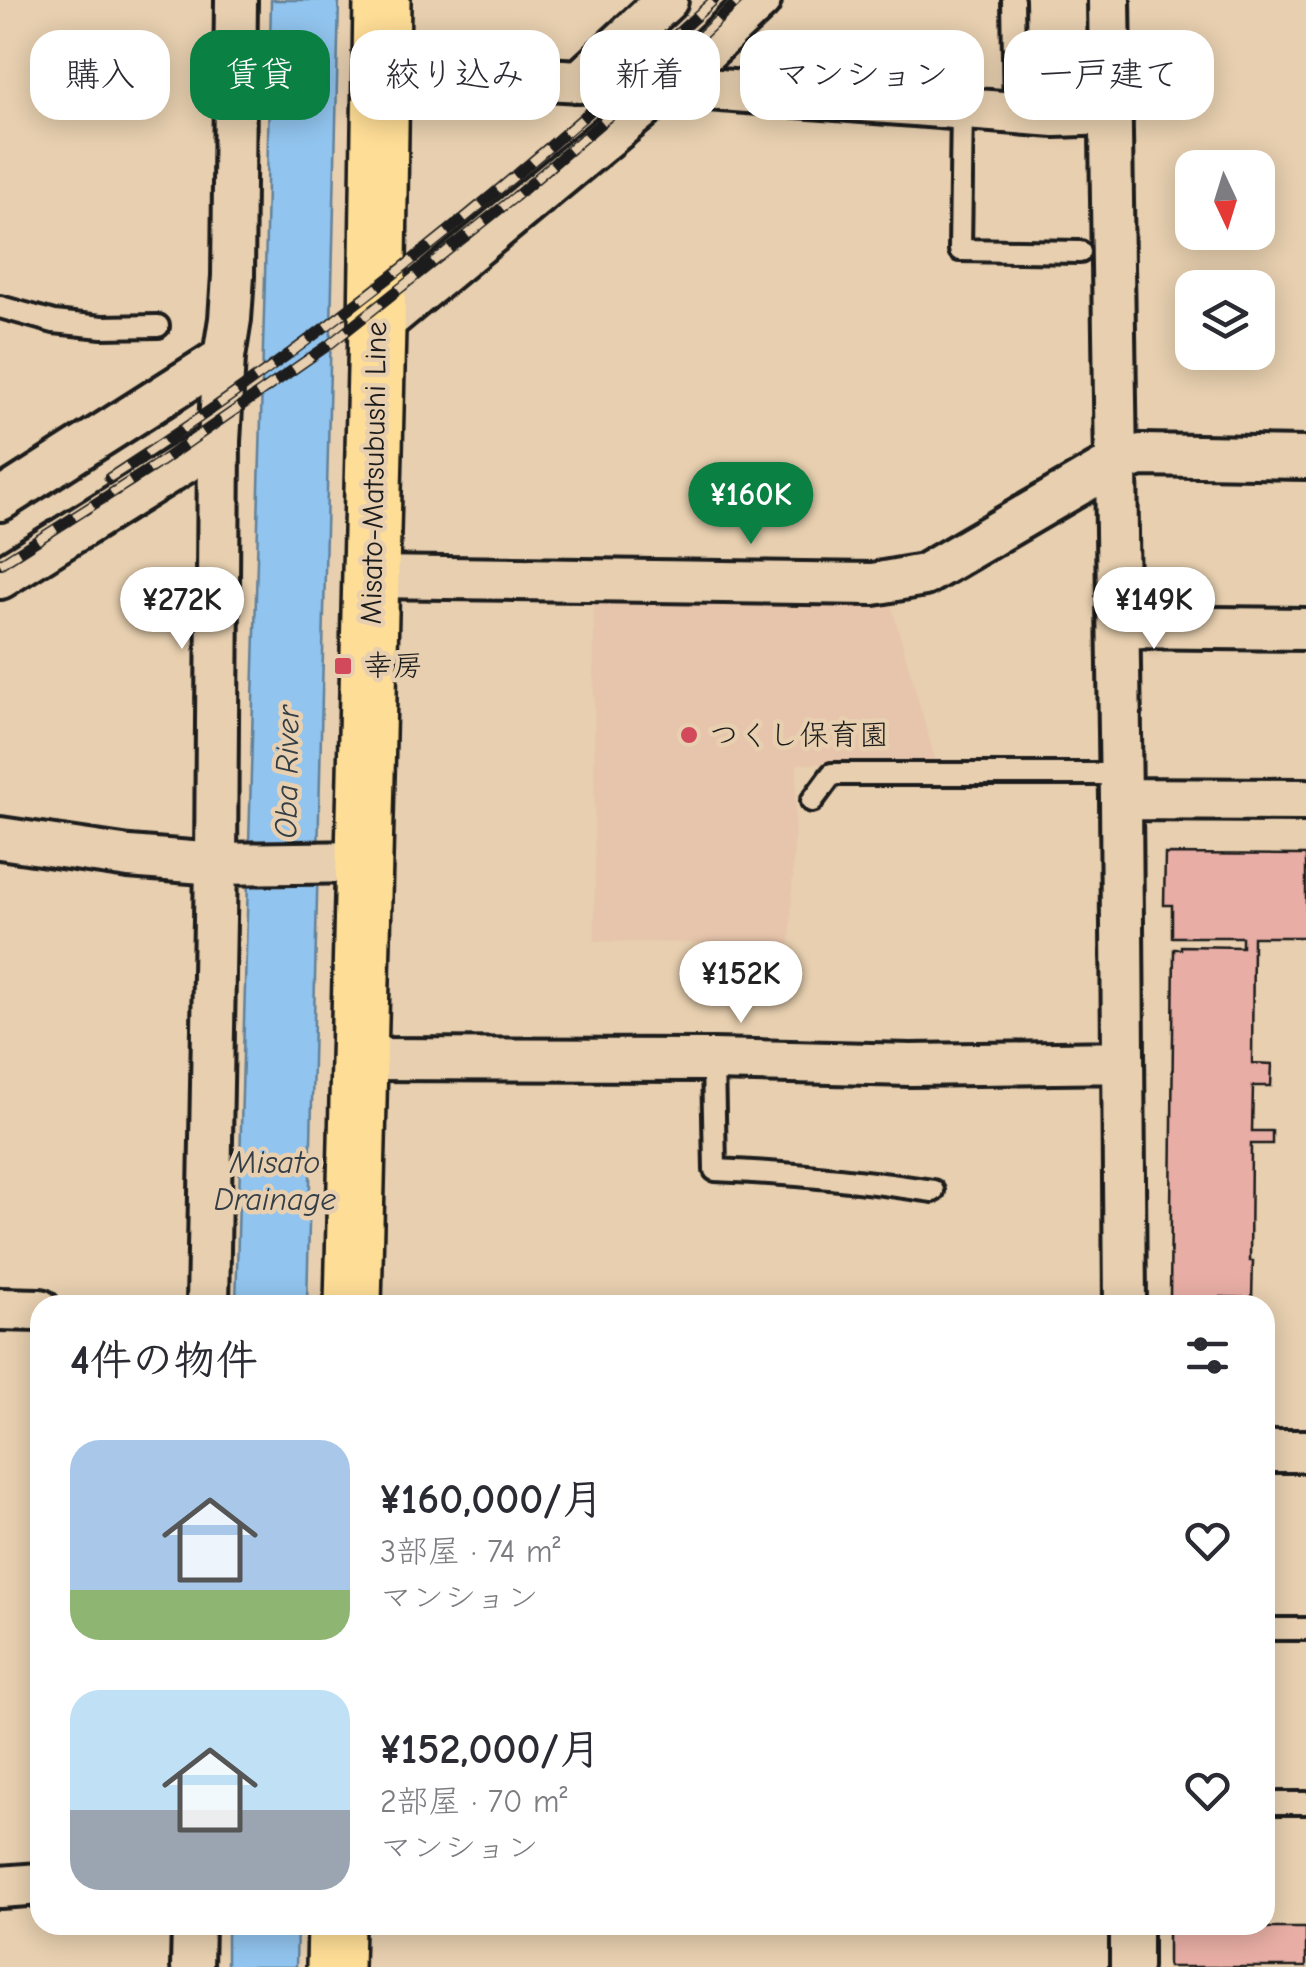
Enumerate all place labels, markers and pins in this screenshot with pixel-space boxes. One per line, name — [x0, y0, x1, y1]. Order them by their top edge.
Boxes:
pin: ¥160K — [681, 462, 821, 547]
pin: ¥272K — [112, 567, 252, 652]
pin: ¥149K — [1084, 567, 1224, 652]
place label: 幸房 — [363, 649, 423, 684]
marker: 幸房 — [332, 655, 354, 677]
place label: つくし保育園 — [709, 718, 889, 753]
marker: つくし保育園 — [678, 724, 700, 746]
pin: ¥152K — [671, 941, 811, 1026]

